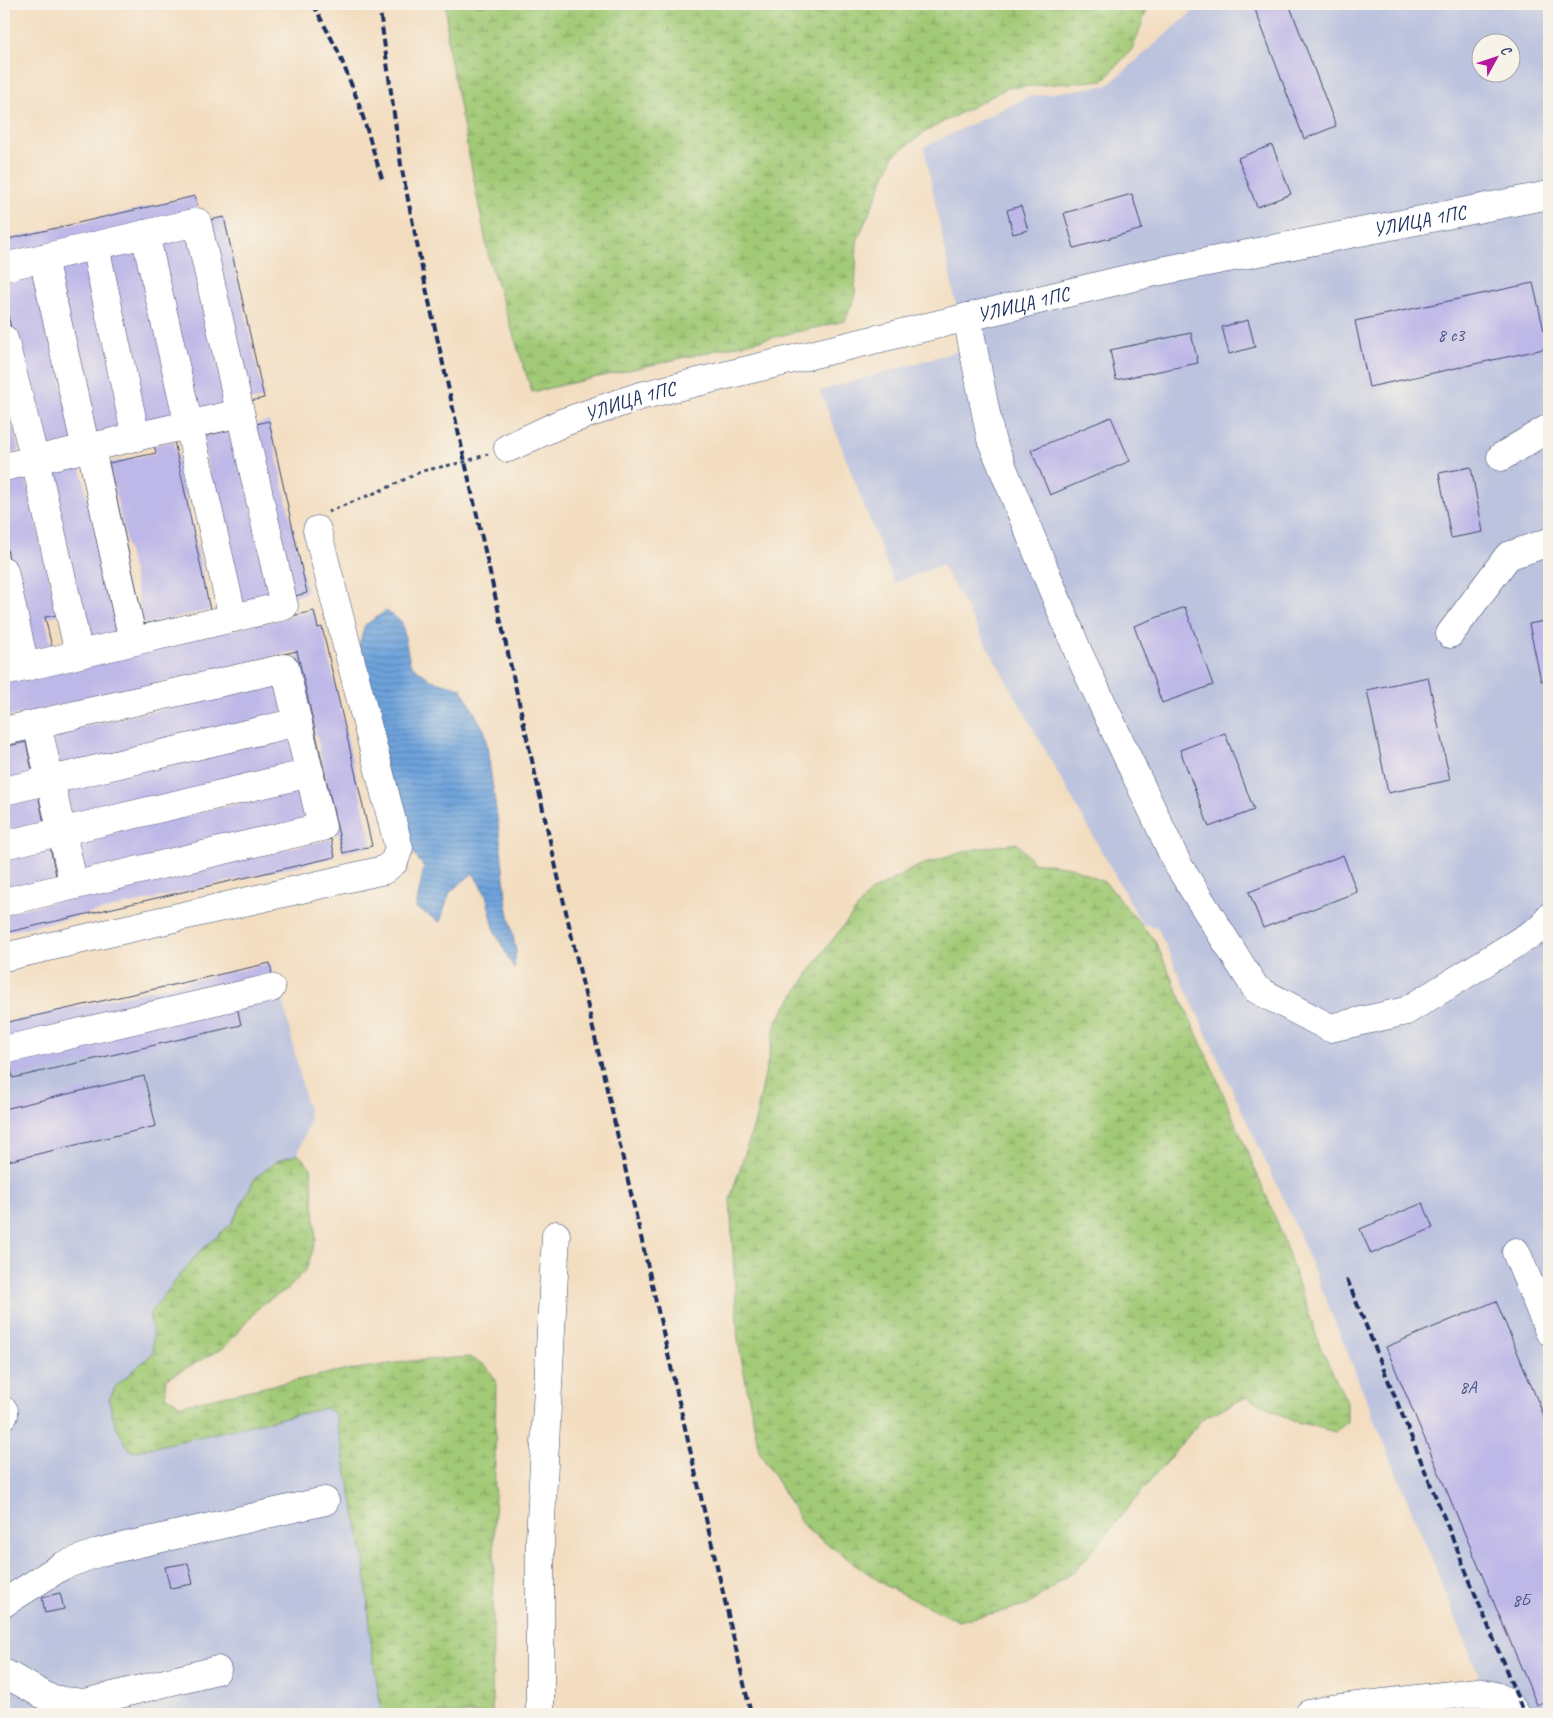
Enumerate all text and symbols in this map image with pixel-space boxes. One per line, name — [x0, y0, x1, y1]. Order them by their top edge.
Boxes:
north arrow — [1470, 32, 1520, 82]
text: С — [1497, 42, 1516, 60]
street label: УЛИЦА 1ПС — [1371, 199, 1470, 242]
street label: УЛИЦА 1ПС — [975, 281, 1074, 327]
house number: 8 с3 — [1438, 324, 1466, 346]
street label: УЛИЦА 1ПС — [581, 375, 680, 427]
house number: 8А — [1459, 1376, 1478, 1398]
house number: 8Б — [1512, 1589, 1532, 1611]

